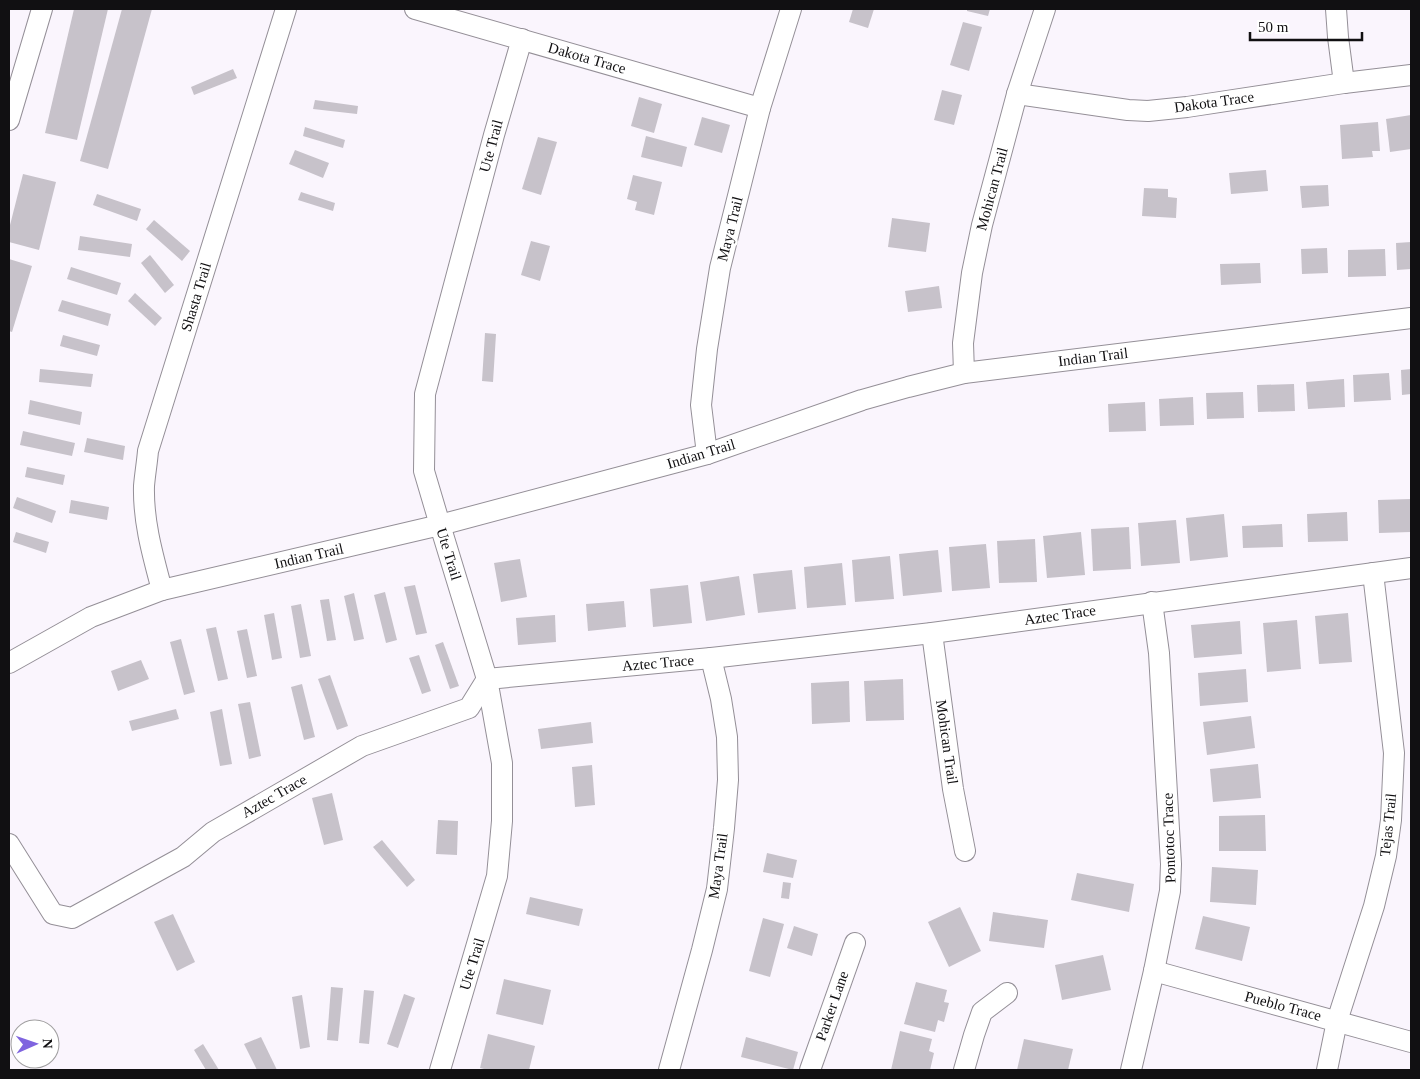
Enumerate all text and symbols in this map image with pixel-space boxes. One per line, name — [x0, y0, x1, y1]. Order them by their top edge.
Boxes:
scale bar — [1250, 10, 1362, 42]
text: 50 m — [1258, 19, 1289, 35]
street label: Dakota Trace — [546, 39, 628, 77]
street label: Dakota Trace — [1173, 88, 1255, 116]
street label: Ute Trail — [476, 118, 506, 174]
street label: Mohican Trail — [973, 146, 1011, 232]
street label: Maya Trail — [714, 195, 746, 263]
street label: Shasta Trail — [178, 261, 214, 333]
street label: Indian Trail — [1057, 345, 1129, 369]
street label: Indian Trail — [665, 436, 737, 472]
street label: Ute Trail — [433, 526, 465, 582]
street label: Indian Trail — [273, 540, 345, 572]
street label: Aztec Trace — [1023, 602, 1097, 628]
street label: Aztec Trace — [621, 652, 695, 674]
street label: Mohican Trail — [933, 699, 961, 785]
street label: Aztec Trace — [239, 771, 309, 821]
street label: Pontotoc Trace — [1159, 792, 1179, 883]
street label: Tejas Trail — [1377, 793, 1399, 857]
street label: Maya Trail — [705, 832, 731, 900]
street label: Ute Trail — [456, 936, 488, 992]
street label: Parker Lane — [813, 969, 852, 1043]
street label: Pueblo Trace — [1243, 988, 1323, 1024]
north arrow — [10, 1019, 60, 1069]
text: N — [40, 1038, 55, 1049]

